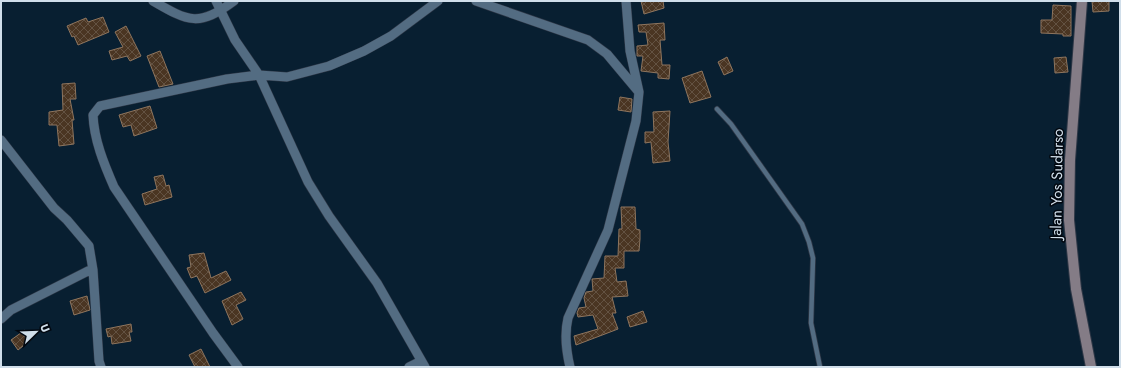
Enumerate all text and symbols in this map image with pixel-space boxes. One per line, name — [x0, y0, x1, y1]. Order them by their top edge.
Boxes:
street label: Jalan Yos Sudarso — [1045, 128, 1069, 242]
north arrow — [16, 312, 56, 352]
text: U — [36, 321, 54, 335]

